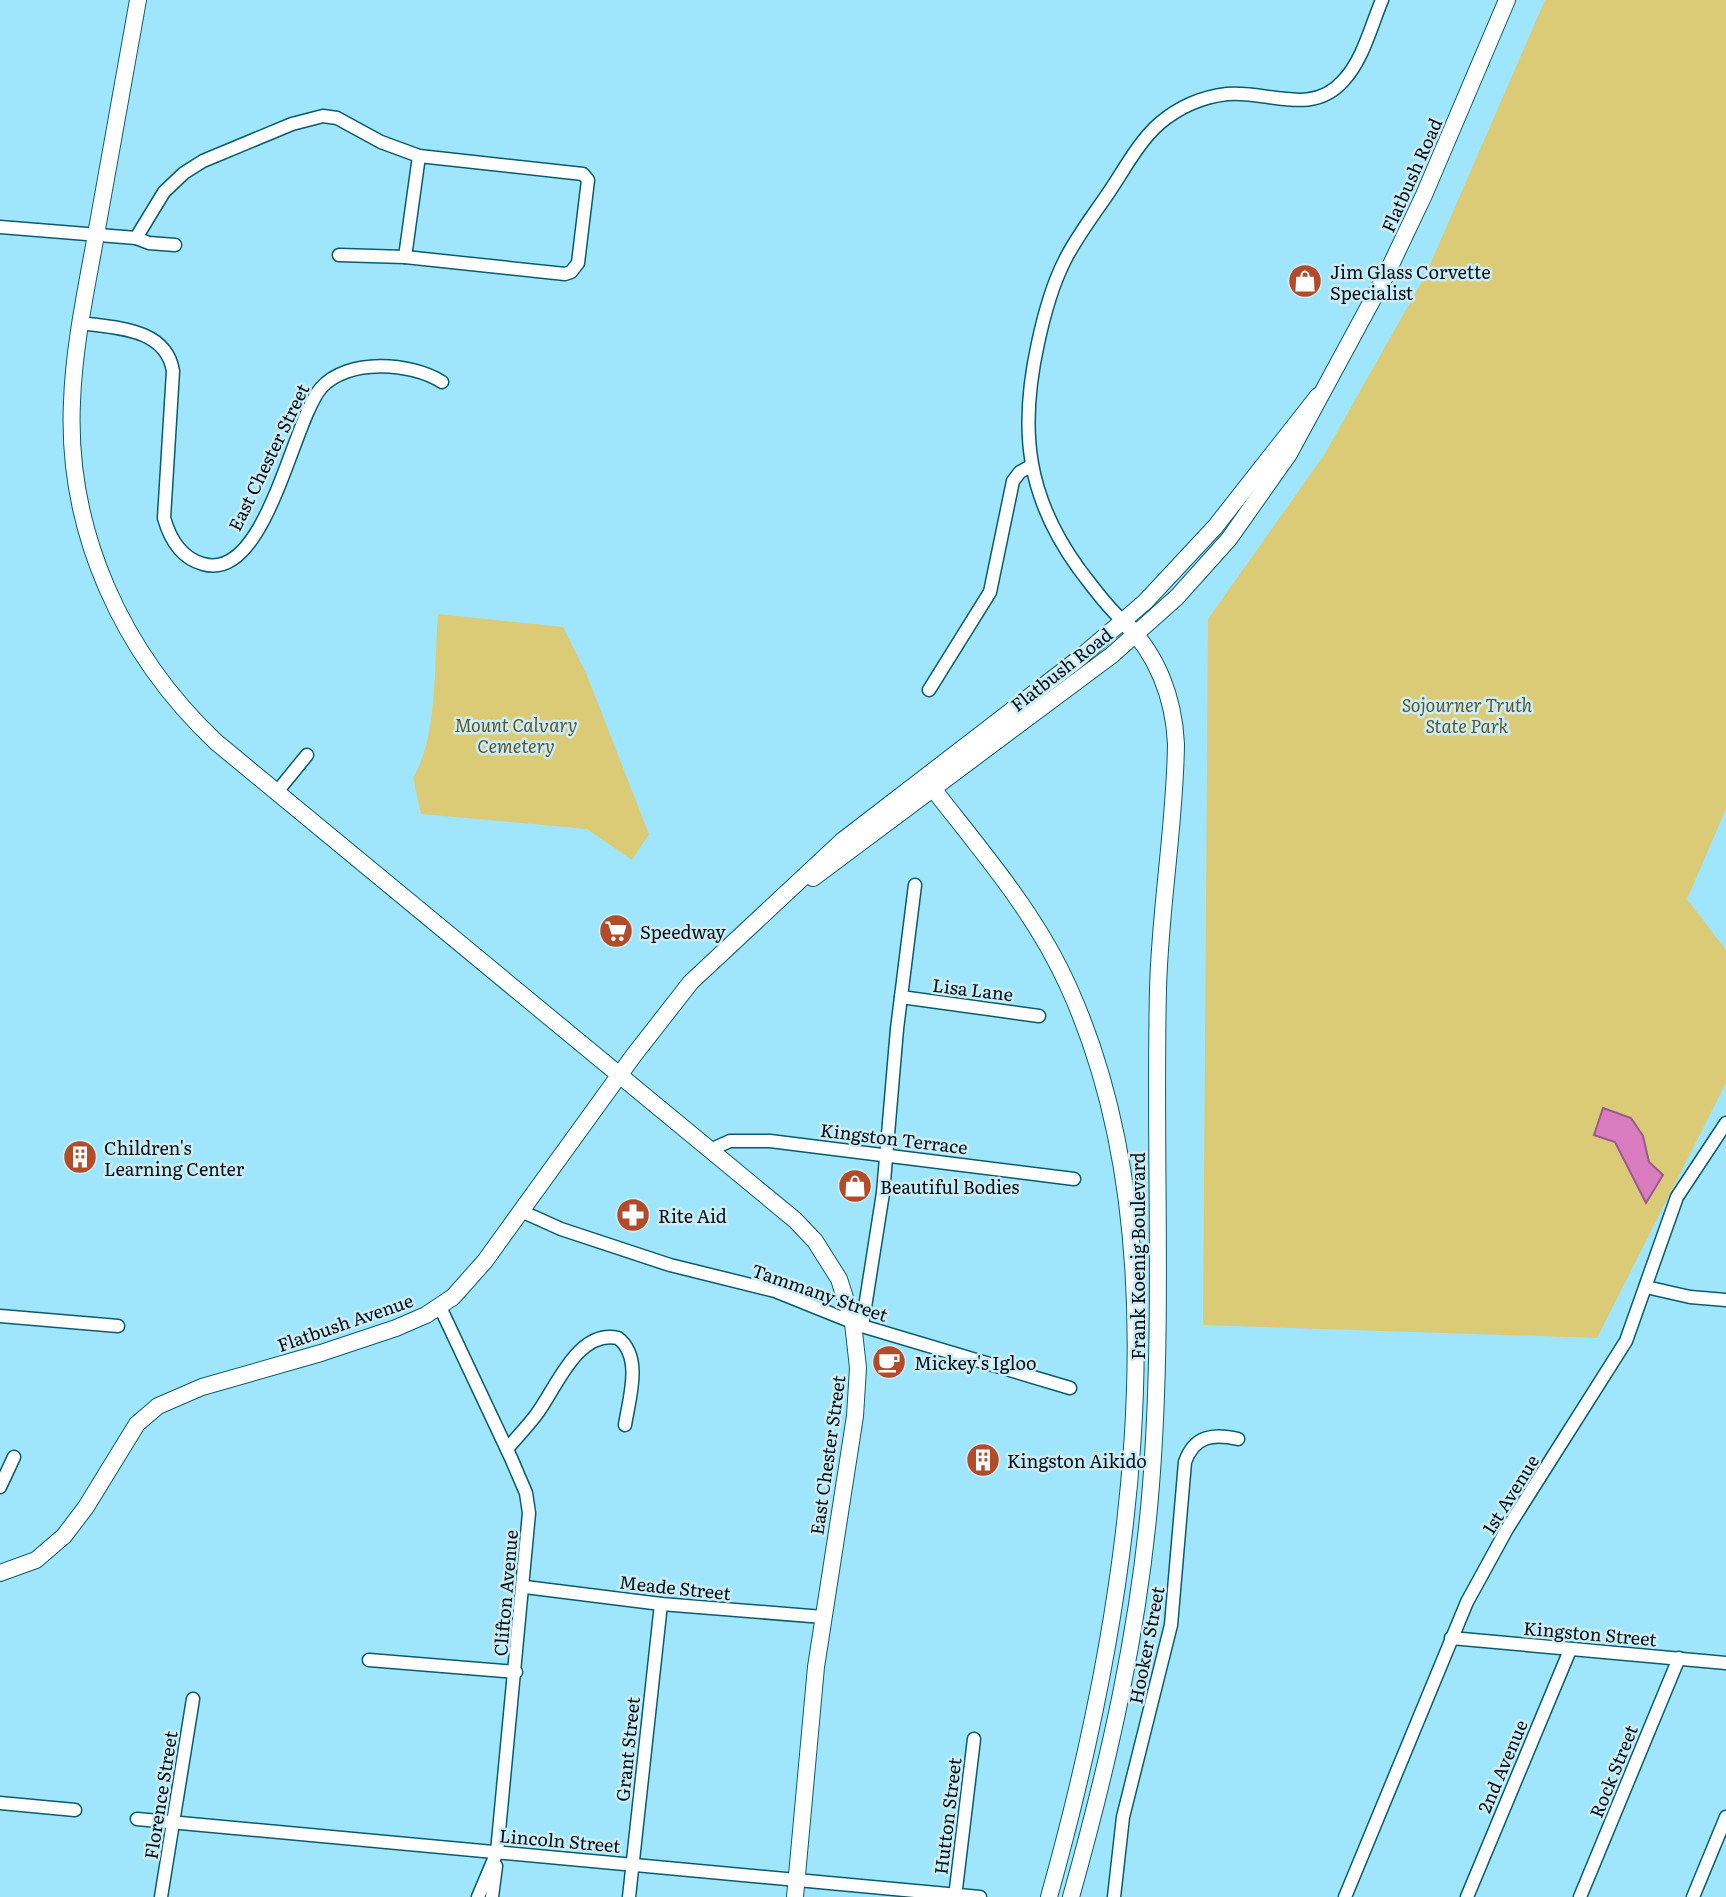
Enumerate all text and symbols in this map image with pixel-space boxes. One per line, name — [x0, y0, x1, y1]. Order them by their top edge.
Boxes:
street label: Flatbush Road — [1374, 113, 1448, 237]
place label: Jim Glass Corvette Specialist — [1330, 258, 1490, 306]
shop icon: Jim Glass Corvette Specialist — [1286, 262, 1324, 300]
street label: East Chester Street — [221, 378, 316, 535]
street label: Flatbush Road — [1004, 621, 1118, 717]
park label: Sojourner Truth State Park — [1402, 691, 1533, 739]
park label: Mount Calvary Cemetery — [454, 711, 578, 759]
supermarket icon: Speedway — [597, 912, 635, 950]
place label: Speedway — [640, 918, 726, 945]
street label: Lisa Lane — [931, 971, 1015, 1007]
street label: Kingston Terrace — [819, 1116, 969, 1160]
place label: Children's Learning Center — [104, 1134, 245, 1182]
building icon: Children's Learning Center — [61, 1138, 99, 1176]
street label: Frank Koenig Boulevard — [1124, 1152, 1151, 1360]
shop icon: Beautiful Bodies — [836, 1167, 874, 1205]
place label: Beautiful Bodies — [880, 1173, 1019, 1200]
pharmacy icon: Rite Aid — [614, 1196, 652, 1234]
place label: Rite Aid — [658, 1202, 727, 1229]
street label: Tammany Street — [748, 1256, 892, 1328]
street label: Flatbush Avenue — [273, 1286, 417, 1358]
cafe icon: Mickey's Igloo — [870, 1343, 908, 1381]
place label: Mickey's Igloo — [914, 1349, 1037, 1376]
street label: East Chester Street — [802, 1373, 852, 1537]
building icon: Kingston Aikido — [964, 1441, 1002, 1479]
place label: Kingston Aikido — [1007, 1447, 1147, 1474]
street label: 1st Avenue — [1475, 1449, 1545, 1539]
street label: Clifton Avenue — [486, 1529, 524, 1657]
street label: Meade Street — [618, 1568, 733, 1606]
street label: Hooker Street — [1121, 1583, 1171, 1706]
street label: Kingston Street — [1522, 1614, 1658, 1652]
street label: Grant Street — [608, 1695, 646, 1803]
street label: 2nd Avenue — [1470, 1715, 1534, 1817]
street label: Rock Street — [1582, 1720, 1644, 1821]
street label: Florence Street — [137, 1728, 184, 1861]
street label: Hutton Street — [926, 1755, 968, 1876]
street label: Lincoln Street — [498, 1821, 622, 1859]

